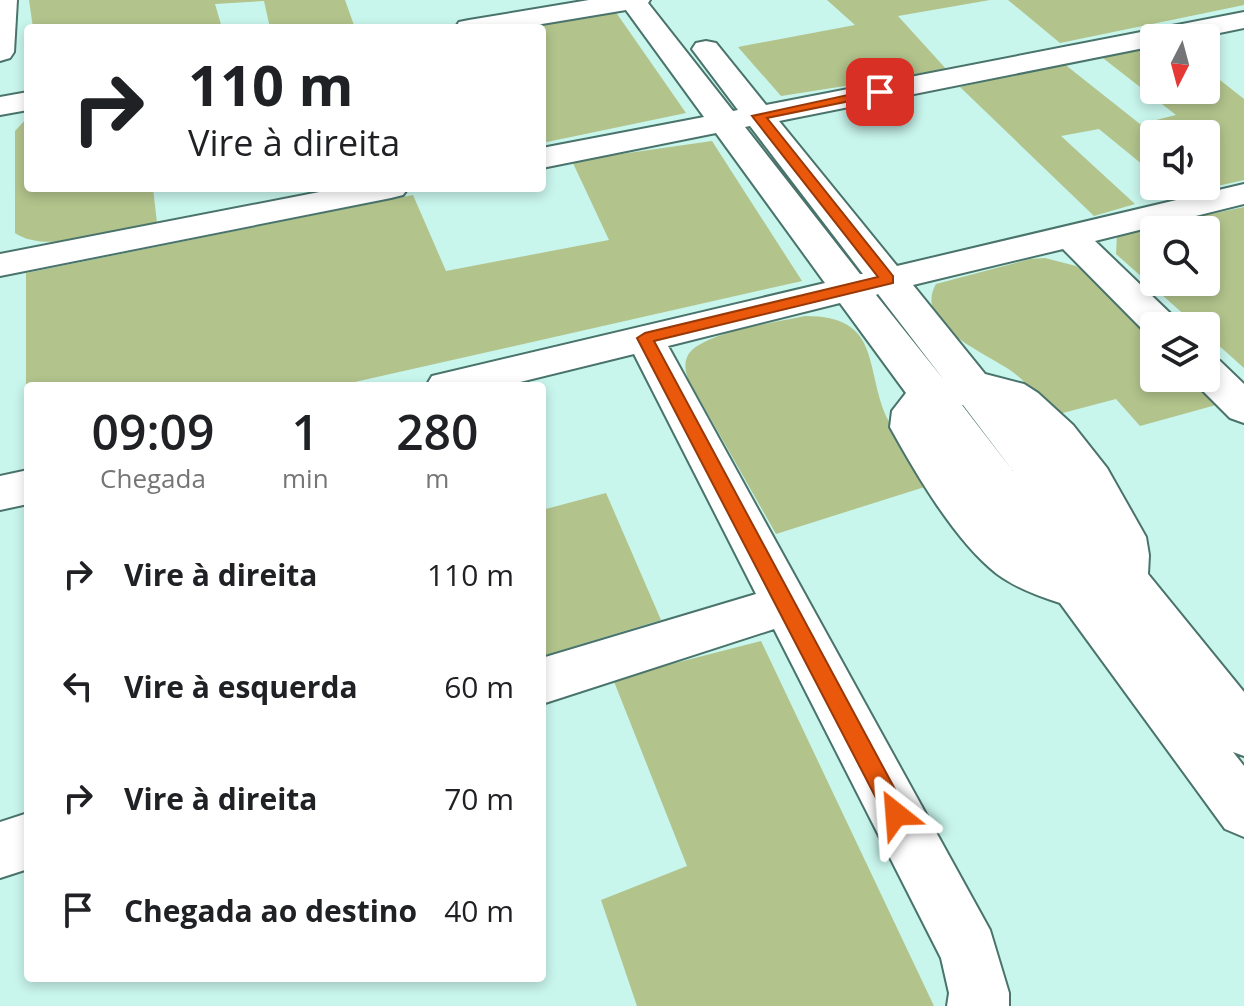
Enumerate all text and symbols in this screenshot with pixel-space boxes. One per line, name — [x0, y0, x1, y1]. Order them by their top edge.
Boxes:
north arrow — [1140, 24, 1220, 104]
map controls — [1140, 24, 1220, 392]
text: 110 m — [188, 46, 354, 122]
icon: right — [56, 56, 160, 160]
pin — [846, 58, 914, 126]
icon: arrive — [858, 70, 902, 114]
text: Vire à direita — [188, 118, 400, 167]
button: sound — [1140, 120, 1220, 200]
button: search — [1140, 216, 1220, 296]
button: layers — [1140, 312, 1220, 392]
text: 09:09 — [92, 399, 214, 464]
text: 1 — [292, 399, 319, 464]
text: 280 — [396, 399, 478, 464]
text: Chegada — [100, 460, 206, 496]
text: min — [282, 460, 329, 496]
text: m — [425, 460, 449, 496]
icon: right — [56, 552, 100, 596]
text: Vire à direita — [124, 554, 318, 595]
text: 110 m — [427, 554, 514, 595]
icon: left — [56, 664, 100, 708]
text: Vire à esquerda — [124, 666, 358, 707]
text: 60 m — [444, 666, 514, 707]
position arrow — [854, 772, 938, 856]
icon: right — [56, 776, 100, 820]
text: Vire à direita — [124, 778, 318, 819]
text: 70 m — [444, 778, 514, 819]
icon: arrive — [56, 888, 100, 932]
text: Chegada ao destino — [124, 890, 417, 931]
text: 40 m — [444, 890, 514, 931]

